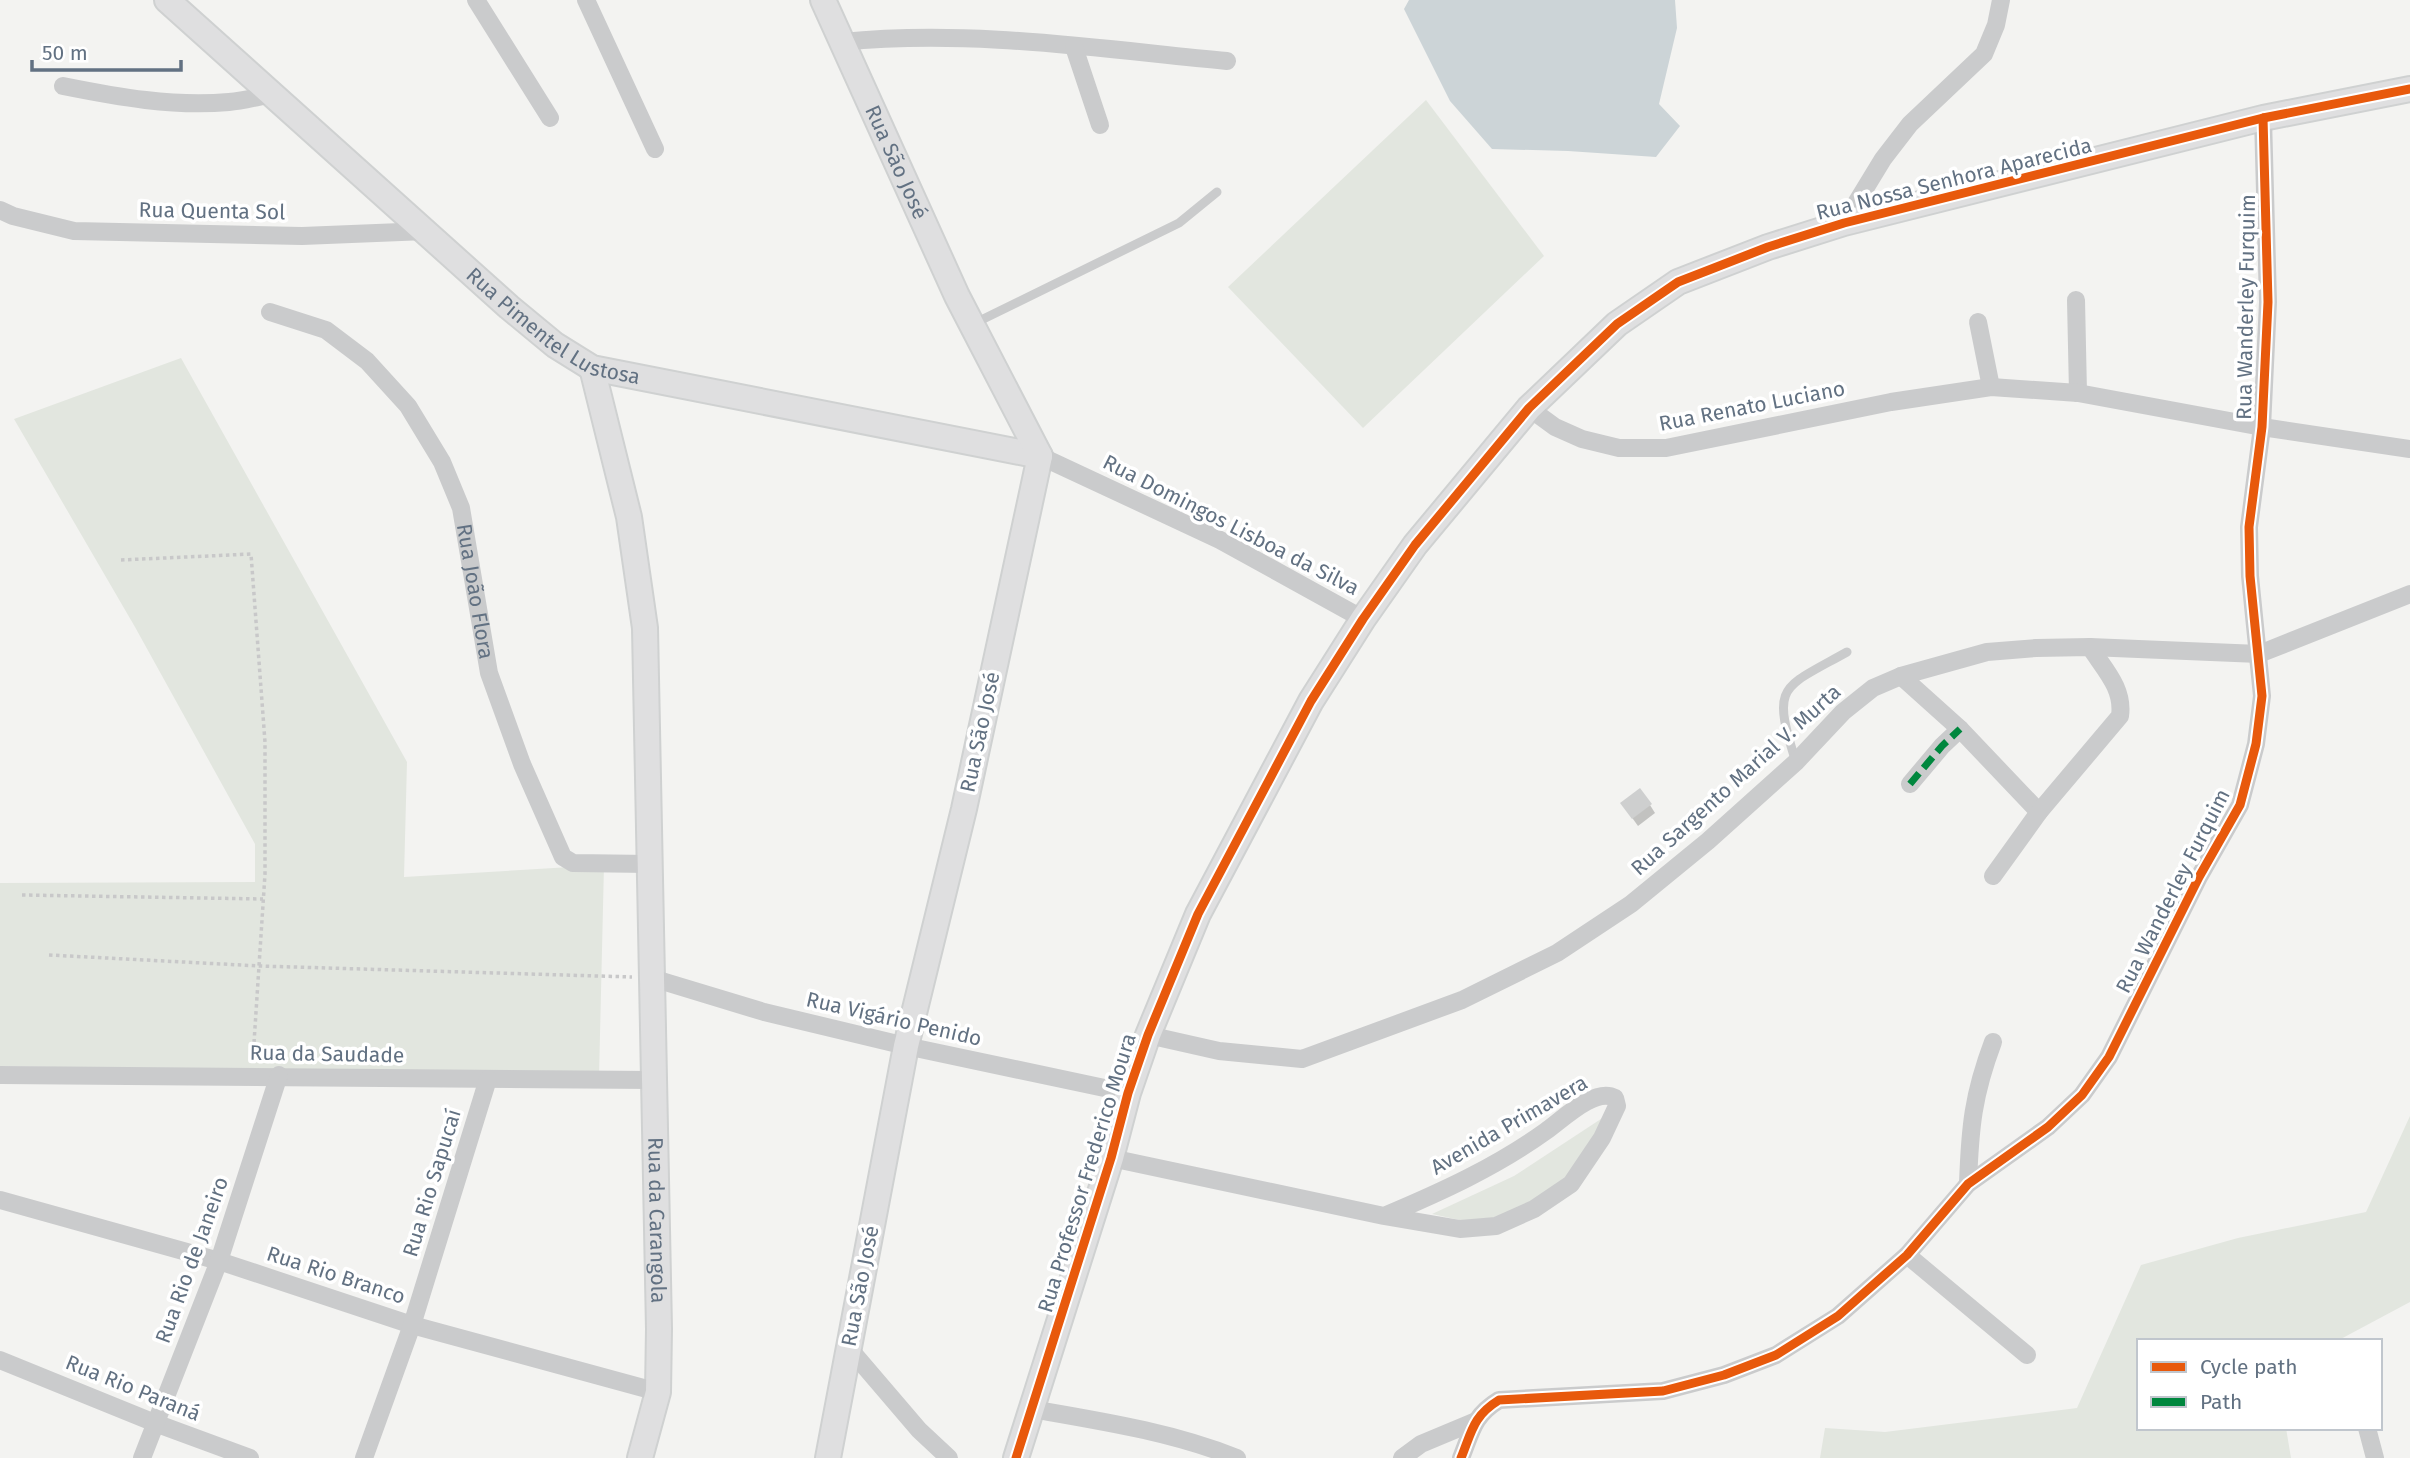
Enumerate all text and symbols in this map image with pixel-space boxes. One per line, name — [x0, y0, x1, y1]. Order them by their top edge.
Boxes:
scale bar — [32, 28, 180, 72]
text: 50 m — [42, 40, 88, 66]
street label: Rua São José — [859, 101, 934, 223]
street label: Rua Nossa Senhora Aparecida — [1813, 132, 2095, 226]
street label: Rua Wanderley Furquim — [2231, 194, 2261, 420]
street label: Rua Quenta Sol — [138, 197, 286, 225]
street label: Rua Pimentel Lustosa — [461, 262, 642, 390]
street label: Rua Renato Luciano — [1657, 375, 1847, 437]
street label: Rua Domingos Lisboa da Silva — [1099, 449, 1363, 601]
street label: Rua João Flora — [451, 522, 499, 661]
street label: Rua São José — [955, 669, 1005, 795]
street label: Rua Sargento Marial V. Murta — [1626, 679, 1846, 881]
street label: Rua Wanderley Furquim — [2110, 785, 2236, 997]
street label: Rua Vigário Penido — [804, 986, 984, 1052]
street label: Rua Professor Frederico Moura — [1032, 1030, 1142, 1316]
street label: Rua da Saudade — [250, 1040, 404, 1068]
street label: Avenida Primavera — [1426, 1070, 1592, 1180]
street label: Rua Rio Sapucaí — [397, 1106, 467, 1260]
street label: Rua da Carangola — [642, 1137, 671, 1303]
street label: Rua Rio de Janeiro — [150, 1173, 234, 1347]
street label: Rua São José — [836, 1223, 884, 1349]
street label: Rua Rio Branco — [263, 1240, 409, 1310]
legend — [2137, 1339, 2382, 1430]
street label: Rua Rio Paraná — [62, 1349, 204, 1427]
text: Cycle path — [2200, 1354, 2298, 1380]
text: Path — [2200, 1389, 2242, 1415]

